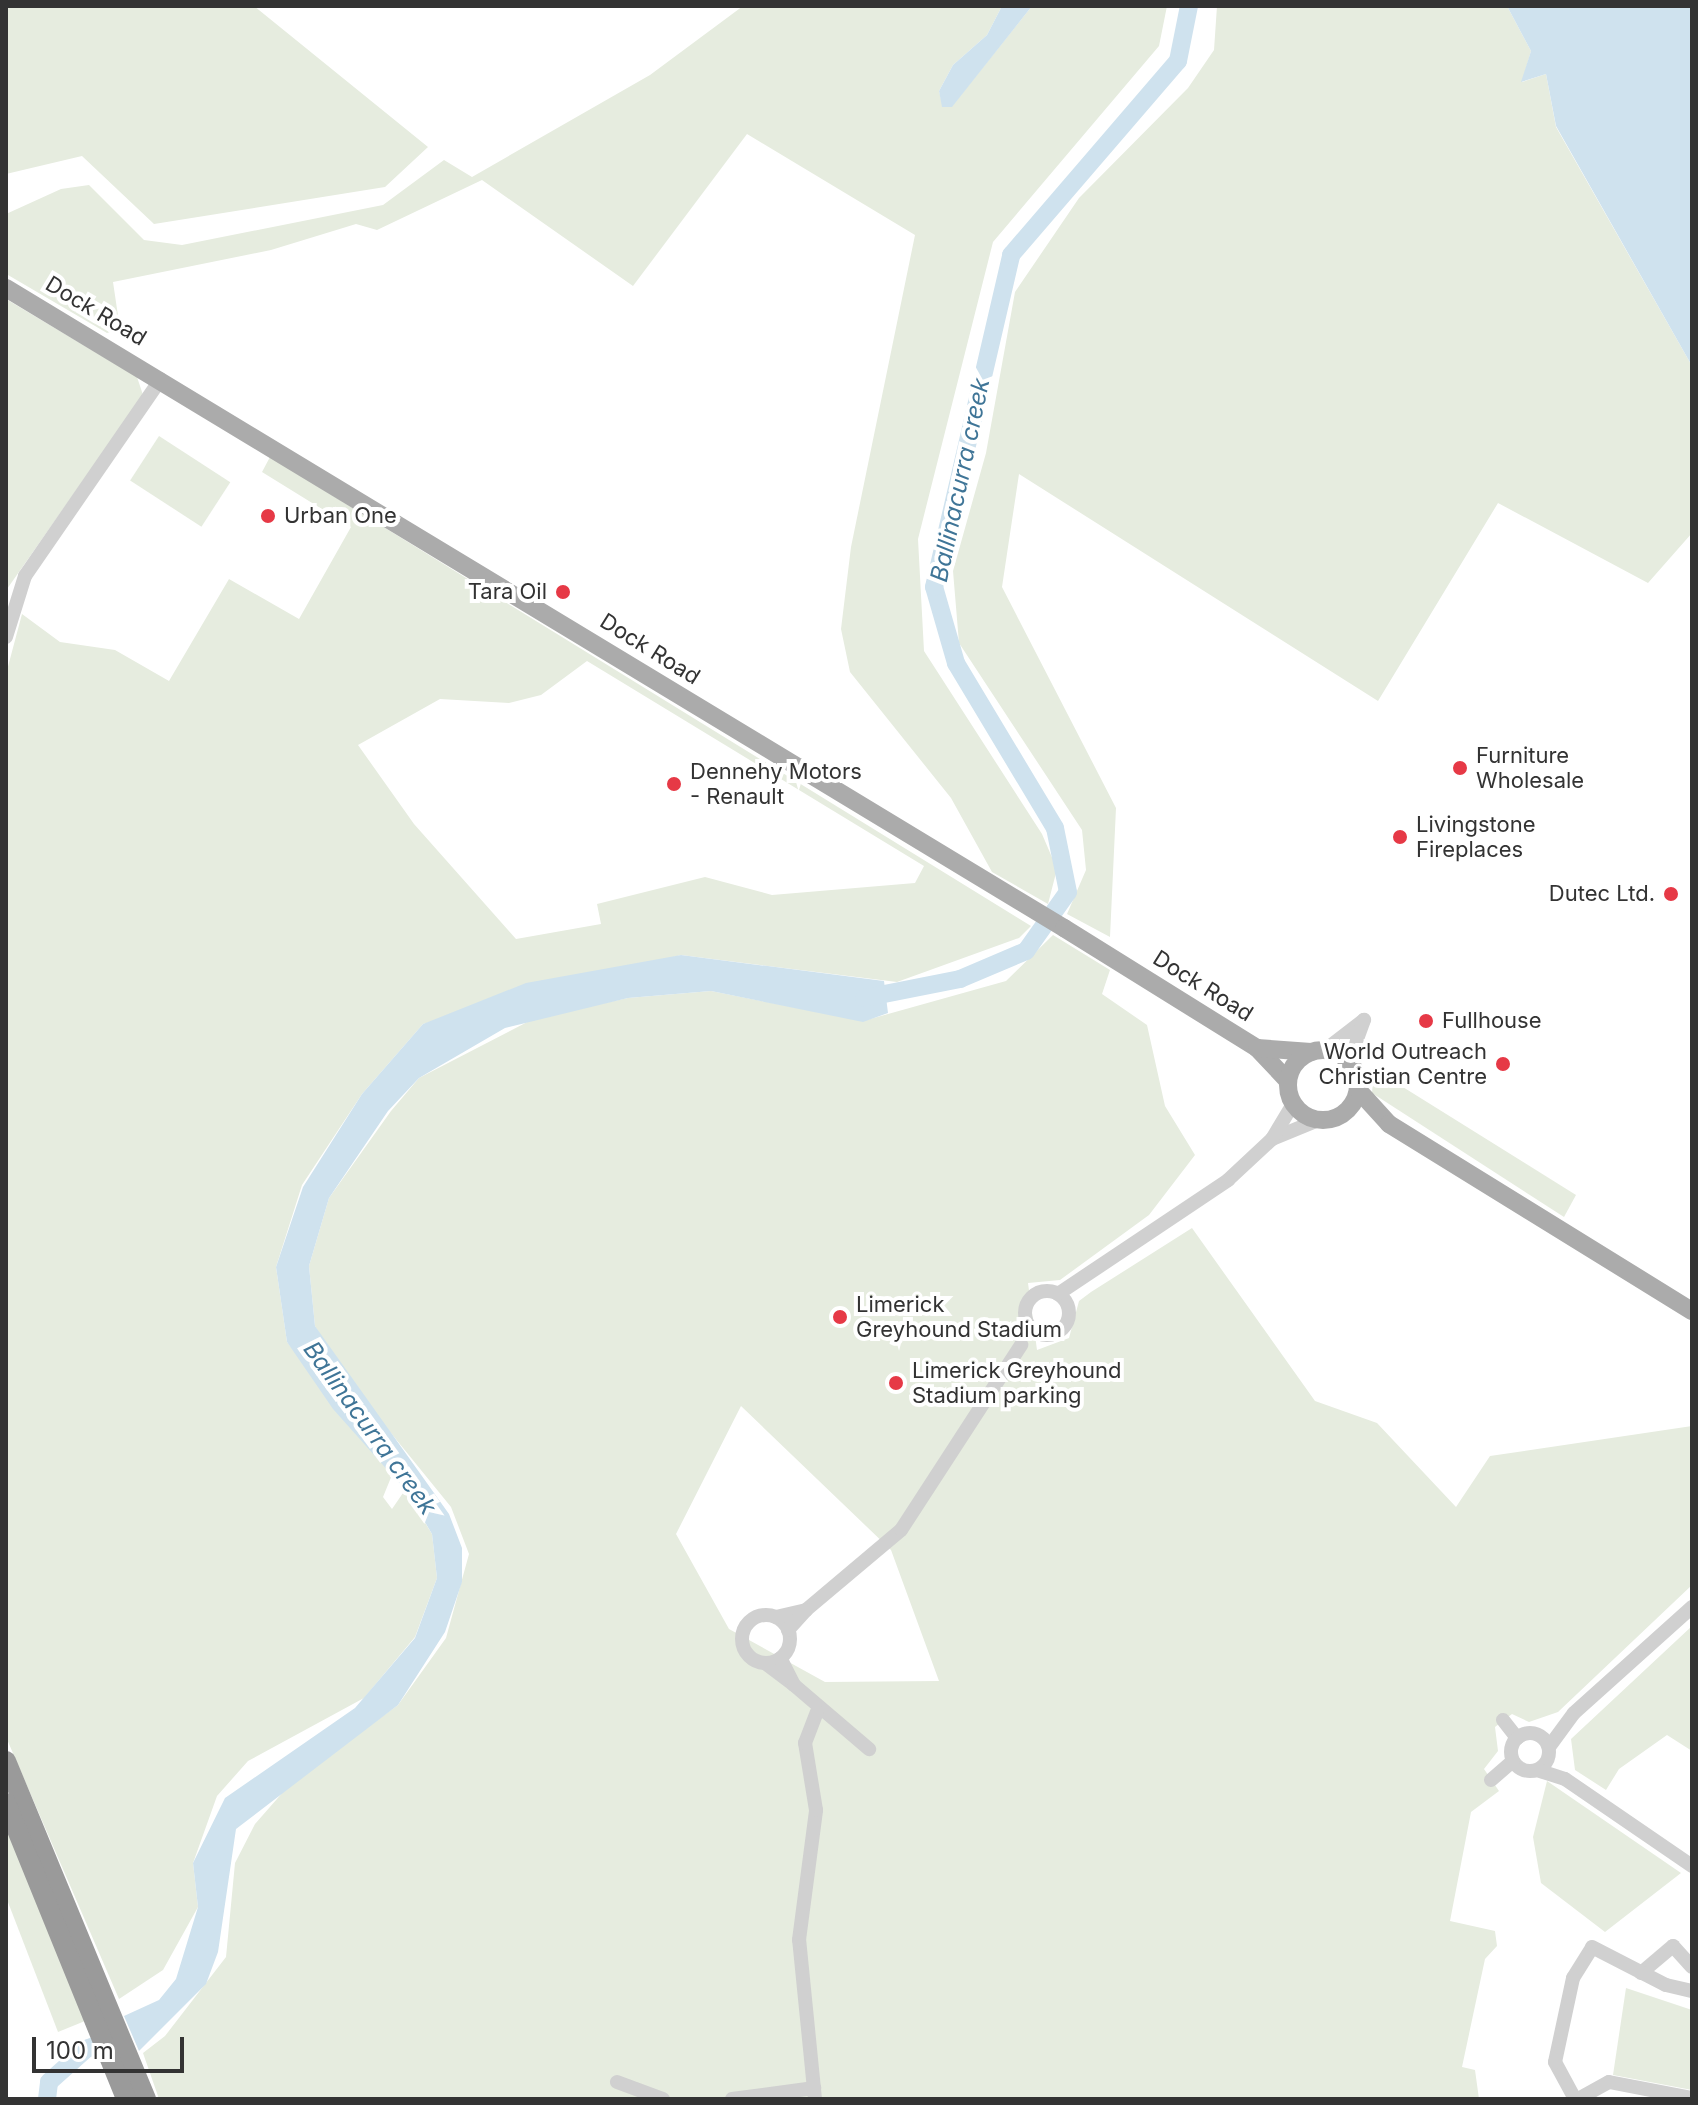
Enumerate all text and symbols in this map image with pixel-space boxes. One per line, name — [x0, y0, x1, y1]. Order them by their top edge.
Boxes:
street label: Dock Road — [41, 271, 151, 351]
water label: Ballinacurra creek — [924, 376, 996, 584]
place label: Urban One — [284, 503, 397, 529]
marker: Urban One — [259, 507, 277, 525]
place label: Tara Oil — [468, 579, 547, 605]
marker: Tara Oil — [554, 583, 572, 601]
street label: Dock Road — [595, 608, 705, 690]
place label: Furniture Wholesale — [1476, 742, 1584, 794]
place label: Dennehy Motors - Renault — [690, 758, 862, 810]
marker: Furniture Wholesale — [1451, 759, 1469, 777]
marker: Dennehy Motors - Renault — [665, 775, 683, 793]
place label: Livingstone Fireplaces — [1416, 811, 1536, 862]
marker: Livingstone Fireplaces — [1391, 828, 1409, 846]
place label: Dutec Ltd. — [1549, 881, 1655, 907]
marker: Dutec Ltd. — [1662, 885, 1680, 903]
street label: Dock Road — [1148, 945, 1258, 1027]
place label: Fullhouse — [1442, 1008, 1542, 1034]
marker: Fullhouse — [1417, 1012, 1435, 1030]
place label: World Outreach Christian Centre — [1318, 1038, 1487, 1090]
marker: World Outreach Christian Centre — [1494, 1055, 1512, 1073]
place label: Limerick Greyhound Stadium — [856, 1291, 1062, 1342]
marker: Limerick Greyhound Stadium — [831, 1308, 849, 1326]
water label: Ballinacurra creek — [297, 1336, 443, 1520]
place label: Limerick Greyhound Stadium parking — [912, 1357, 1122, 1408]
marker: Limerick Greyhound Stadium parking — [887, 1374, 905, 1392]
scale bar — [36, 2021, 188, 2071]
text: 100 m — [46, 2036, 114, 2065]

